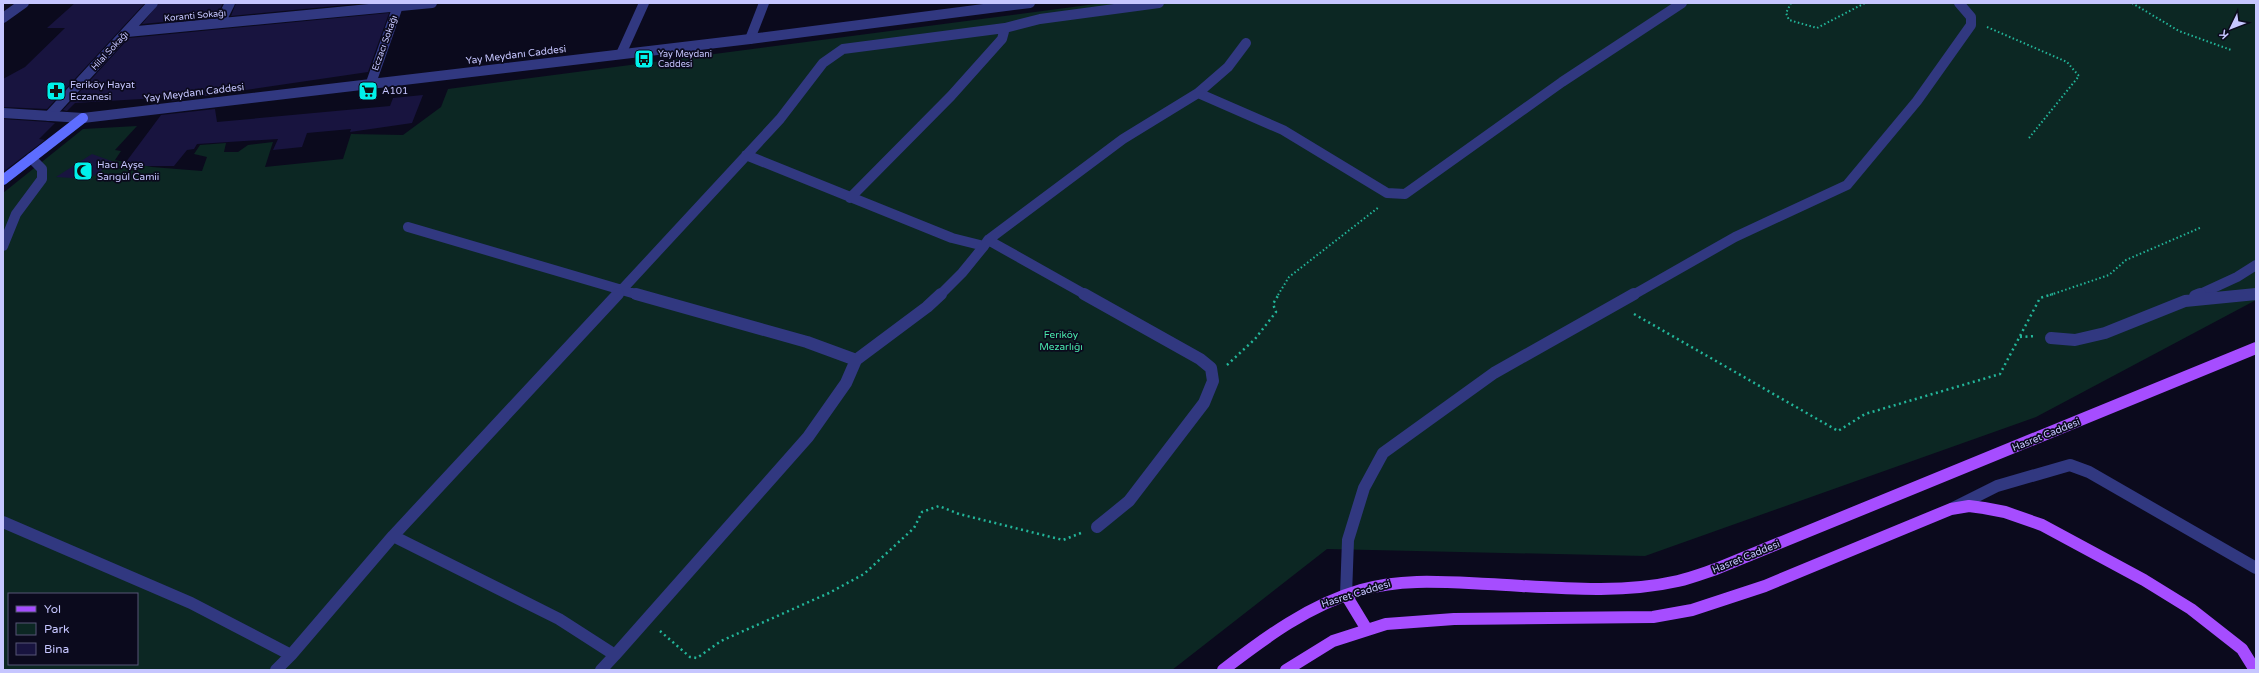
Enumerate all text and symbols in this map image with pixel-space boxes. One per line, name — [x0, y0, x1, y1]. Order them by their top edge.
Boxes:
street label: Koranti Sokağı — [164, 8, 226, 24]
north arrow — [2211, 8, 2251, 48]
street label: Eczacı Sokağı — [370, 14, 400, 72]
text: K — [2216, 27, 2231, 42]
street label: Hilal Sokağı — [89, 29, 131, 73]
street label: Yay Meydanı Caddesi — [465, 43, 567, 67]
bus stop icon: Yay Meydani Caddesi — [633, 48, 655, 70]
place label: Yay Meydani Caddesi — [658, 49, 712, 70]
place label: Feriköy Hayat Eczanesi — [70, 79, 135, 103]
pharmacy icon: Feriköy Hayat Eczanesi — [45, 80, 67, 102]
supermarket icon: A101 — [357, 80, 379, 102]
street label: Yay Meydanı Caddesi — [143, 81, 245, 105]
place label: A101 — [382, 85, 408, 97]
place label: Hacı Ayşe Sarıgül Camii — [97, 159, 159, 183]
mosque icon: Hacı Ayşe Sarıgül Camii — [72, 160, 94, 182]
park label: Feriköy Mezarlığı — [1039, 329, 1083, 353]
street label: Hasret Caddesi — [2010, 416, 2082, 454]
street label: Hasret Caddesi — [1710, 538, 1782, 576]
street label: Hasret Caddesi — [1320, 578, 1392, 610]
legend — [8, 593, 138, 665]
text: Yol — [44, 602, 61, 616]
text: Park — [44, 622, 70, 636]
text: Bina — [44, 642, 69, 656]

